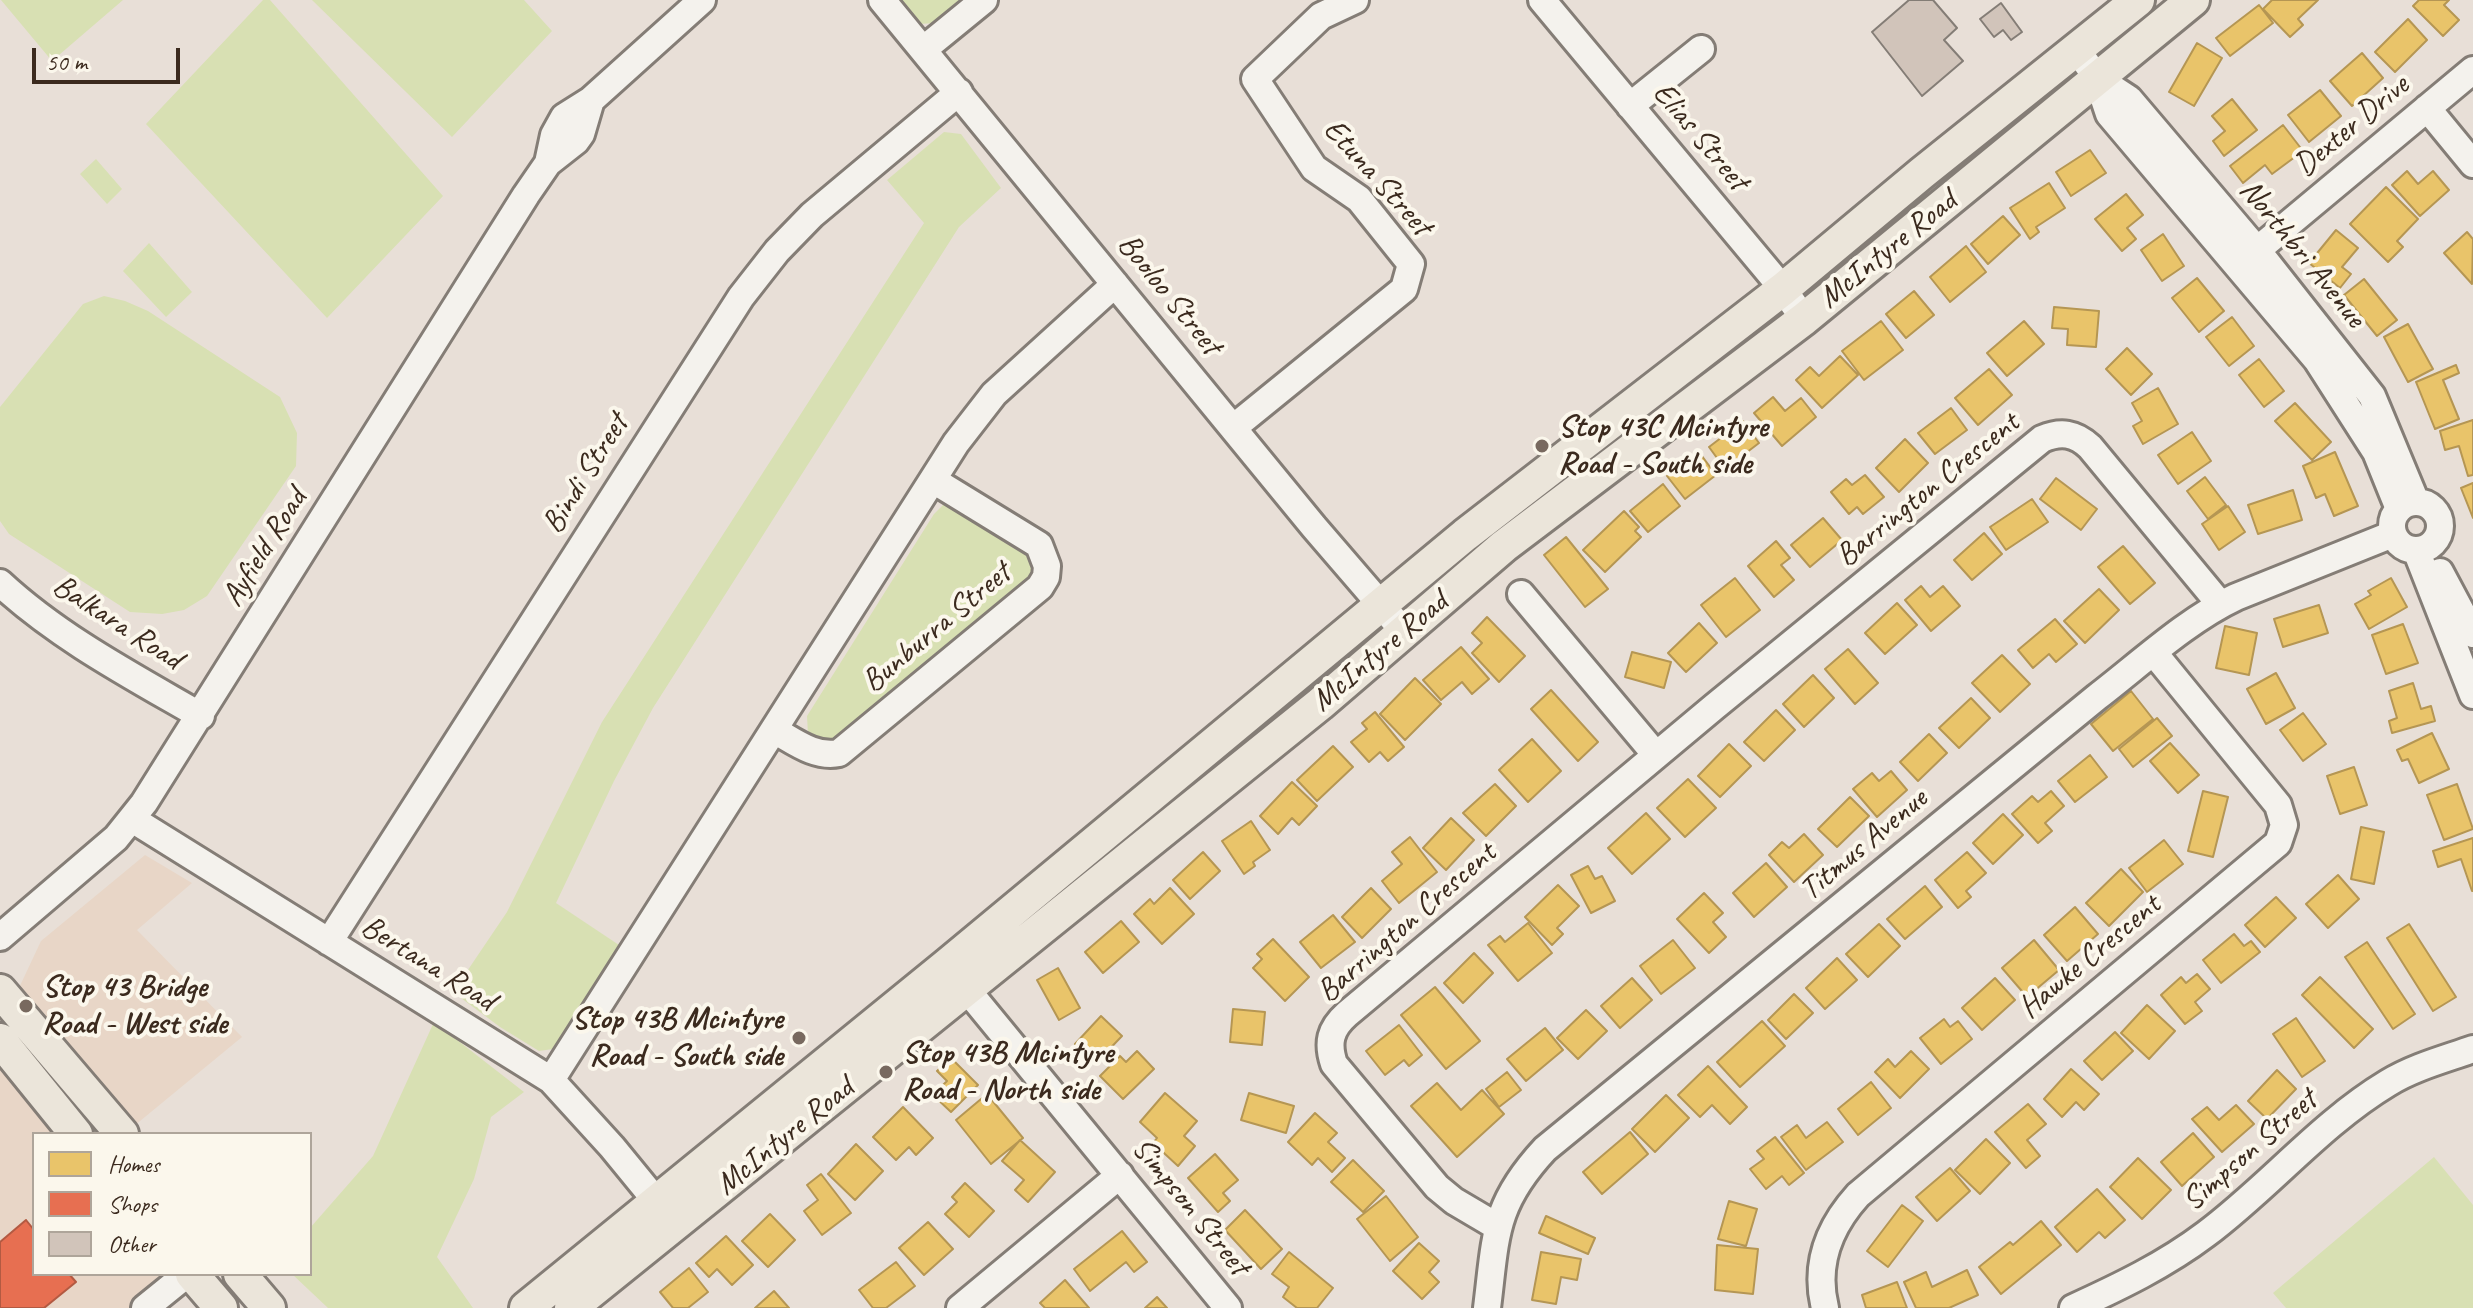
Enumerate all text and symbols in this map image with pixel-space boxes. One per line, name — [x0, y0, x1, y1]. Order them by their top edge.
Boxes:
scale bar — [36, 32, 184, 82]
text: 50 m — [46, 47, 87, 77]
street label: Dexter Drive — [2287, 67, 2417, 185]
street label: Elias Street — [1644, 75, 1756, 199]
street label: Etuna Street — [1315, 112, 1439, 244]
street label: Northbri Avenue — [2231, 172, 2373, 336]
street label: McIntyre Road — [1811, 183, 1965, 317]
street label: Booloo Street — [1109, 227, 1229, 363]
street label: Barrington Crescent — [1829, 404, 2027, 576]
street label: Bindi Street — [534, 407, 638, 541]
place label: Stop 43C Mcintyre Road - South side — [1558, 409, 1768, 484]
marker: Stop 43C Mcintyre Road - South side — [1533, 437, 1551, 455]
street label: Ayfield Road — [214, 482, 316, 614]
street label: Bunburra Street — [855, 555, 1019, 701]
street label: Balkara Road — [45, 567, 189, 679]
street label: McIntyre Road — [1304, 584, 1456, 720]
street label: Titmus Avenue — [1792, 781, 1936, 909]
street label: Barrington Crescent — [1310, 835, 1504, 1011]
street label: Hawke Crescent — [2011, 887, 2169, 1027]
street label: Bertana Road — [354, 908, 502, 1020]
place label: Stop 43 Bridge Road - West side — [42, 969, 227, 1044]
marker: Stop 43 Bridge Road - West side — [17, 997, 35, 1015]
place label: Stop 43B Mcintyre Road - South side — [572, 1001, 783, 1076]
marker: Stop 43B Mcintyre Road - South side — [790, 1029, 808, 1047]
place label: Stop 43B Mcintyre Road - North side — [902, 1035, 1113, 1110]
marker: Stop 43B Mcintyre Road - North side — [877, 1063, 895, 1081]
street label: McIntyre Road — [708, 1070, 862, 1204]
street label: Simpson Street — [2175, 1082, 2325, 1220]
street label: Simpson Street — [1123, 1130, 1257, 1284]
legend — [32, 1132, 312, 1276]
text: Homes — [108, 1149, 159, 1179]
text: Shops — [108, 1189, 157, 1219]
text: Other — [108, 1229, 156, 1259]

